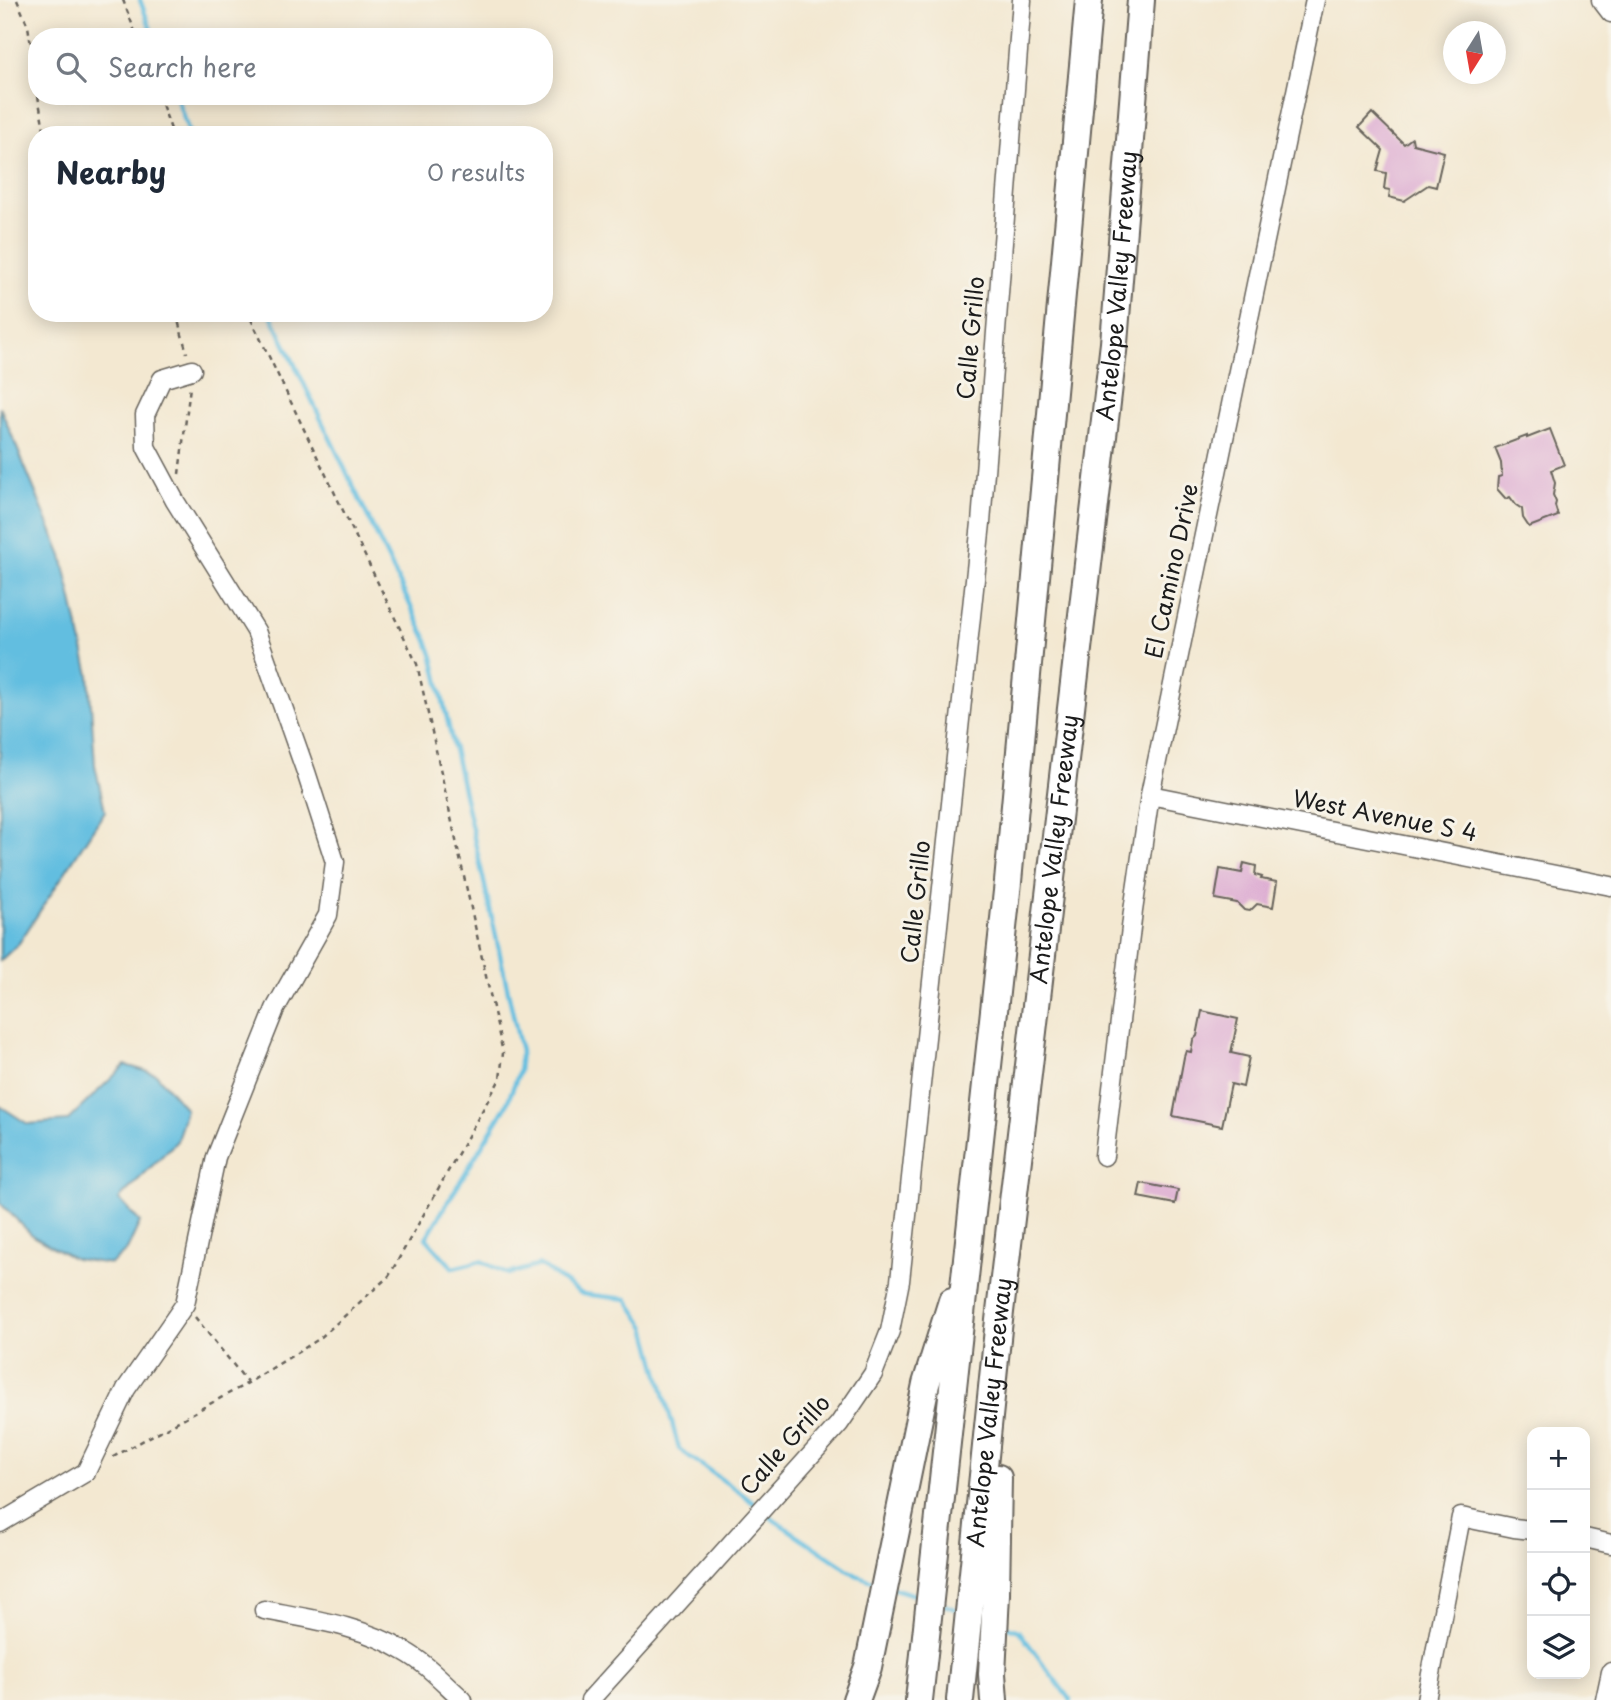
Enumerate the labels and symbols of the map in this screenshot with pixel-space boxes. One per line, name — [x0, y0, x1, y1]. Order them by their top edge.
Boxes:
north arrow — [1443, 21, 1506, 84]
street label: Antelope Valley Freeway — [1086, 149, 1145, 422]
street label: Calle Grillo — [947, 275, 992, 401]
street label: El Camino Drive — [1135, 480, 1206, 662]
street label: Antelope Valley Freeway — [1020, 713, 1086, 986]
street label: West Avenue S 4 — [1290, 779, 1481, 850]
street label: Calle Grillo — [891, 838, 938, 965]
street label: Antelope Valley Freeway — [957, 1276, 1020, 1549]
street label: Calle Grillo — [730, 1386, 838, 1502]

